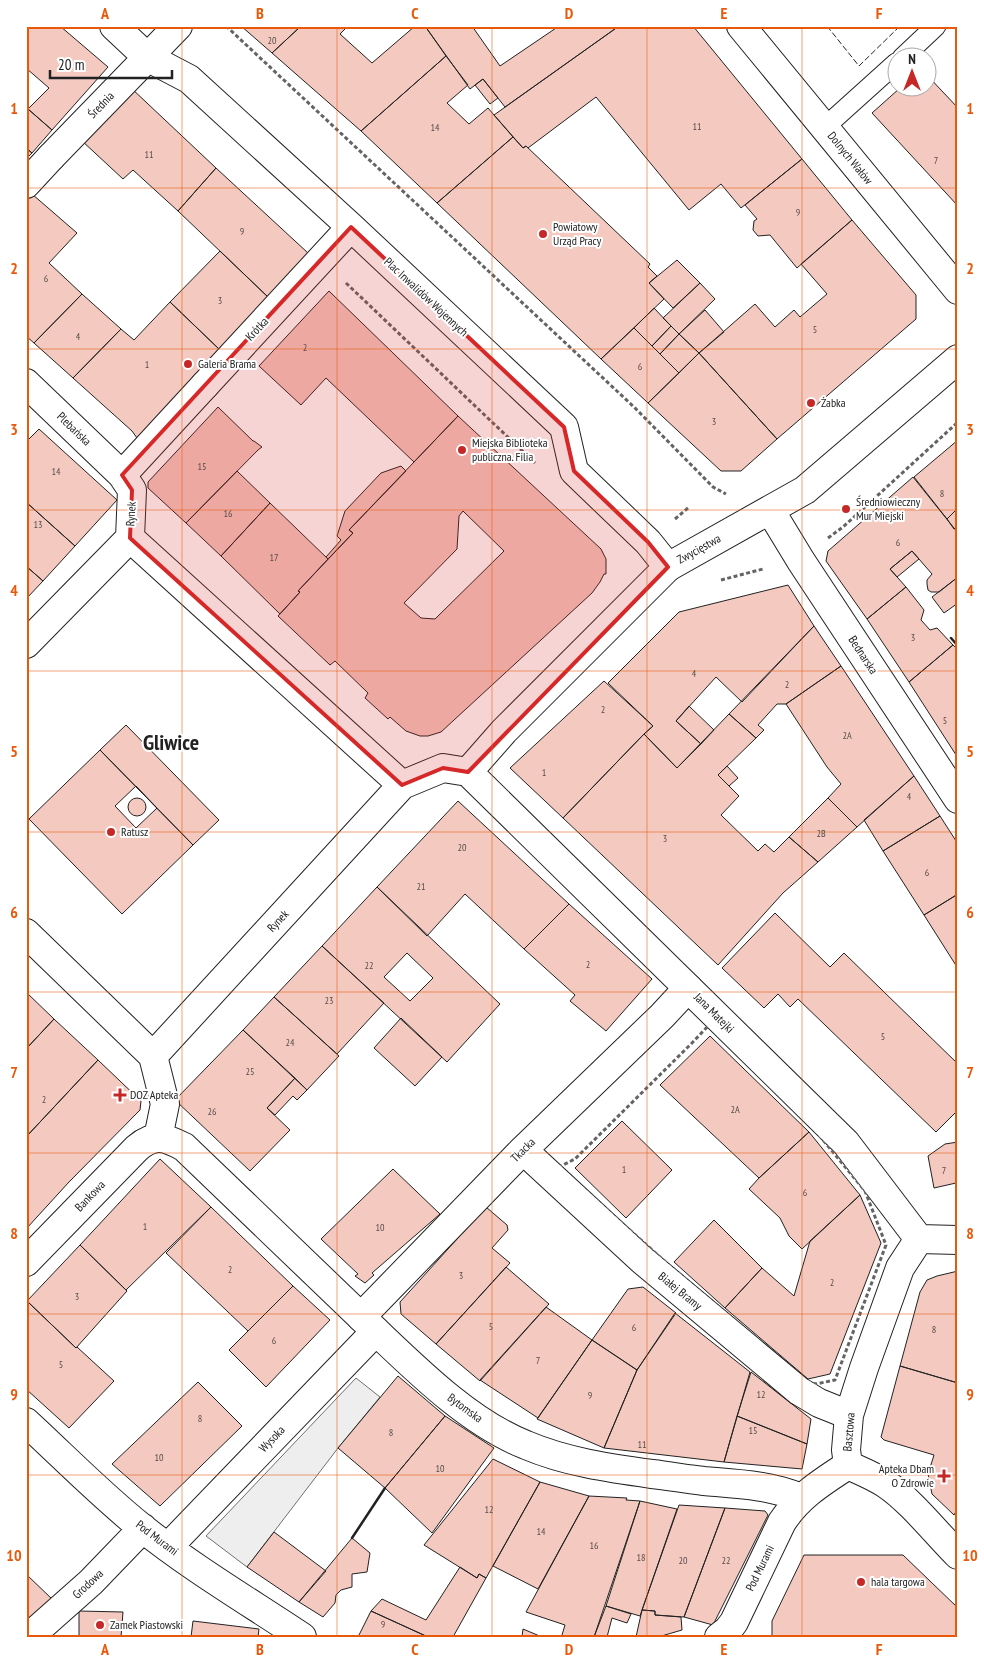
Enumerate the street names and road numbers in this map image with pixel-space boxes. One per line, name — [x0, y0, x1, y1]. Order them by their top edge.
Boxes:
street label: Średnia — [84, 88, 117, 121]
street label: Dolnych Wałów — [825, 128, 877, 188]
street label: Plac Inwalidów Wojennych — [381, 254, 471, 339]
street label: Krótka — [242, 314, 271, 344]
street label: Plebańska — [54, 409, 95, 449]
street label: Rynek — [122, 501, 139, 527]
street label: Zwycięstwa — [674, 530, 723, 567]
street label: Bednarska — [846, 633, 881, 677]
street label: Rynek — [264, 906, 292, 935]
street label: Jana Matejki — [690, 989, 738, 1036]
street label: Tkacka — [507, 1134, 538, 1165]
street label: Bankowa — [71, 1177, 108, 1214]
street label: Białej Bramy — [655, 1268, 706, 1313]
street label: Bytomska — [445, 1390, 486, 1425]
street label: Basztowa — [839, 1412, 858, 1452]
street label: Wysoka — [255, 1422, 288, 1455]
street label: Pod Murami — [133, 1517, 182, 1558]
street label: Pod Murami — [742, 1542, 777, 1593]
street label: Grodowa — [69, 1566, 106, 1602]

